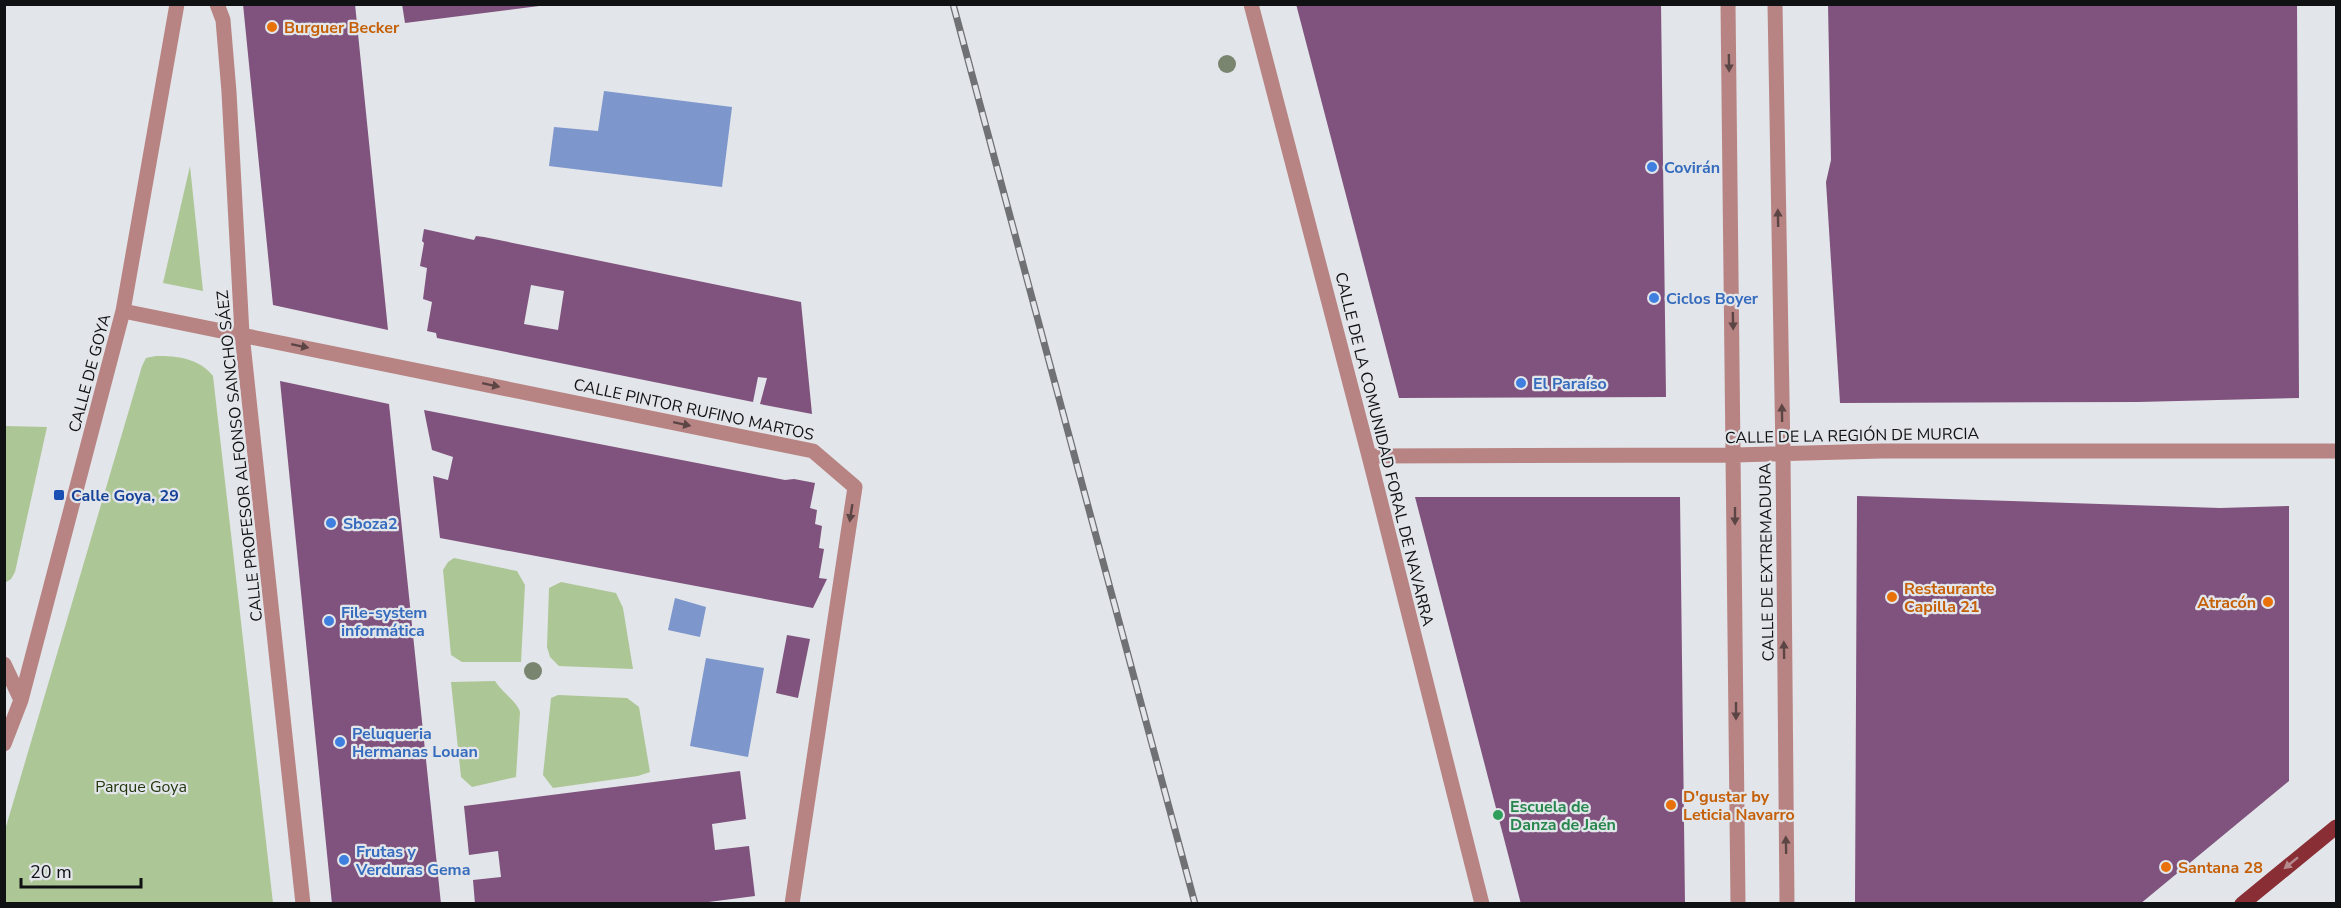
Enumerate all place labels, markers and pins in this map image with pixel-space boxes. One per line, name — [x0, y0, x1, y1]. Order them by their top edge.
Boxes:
place label: Burguer Becker — [284, 17, 400, 39]
marker: Burguer Becker — [265, 20, 279, 34]
place label: Covirán — [1664, 157, 1720, 179]
marker: Covirán — [1645, 160, 1659, 174]
place label: Ciclos Boyer — [1666, 288, 1759, 310]
marker: Ciclos Boyer — [1647, 291, 1661, 305]
place label: El Paraíso — [1533, 373, 1607, 395]
marker: El Paraíso — [1514, 376, 1528, 390]
place label: Calle Goya, 29 — [71, 485, 179, 507]
marker: Calle Goya, 29 — [52, 488, 66, 502]
place label: Sboza2 — [343, 513, 398, 535]
marker: Sboza2 — [324, 516, 338, 530]
place label: Restaurante Capilla 21 — [1904, 578, 1995, 618]
marker: Restaurante Capilla 21 — [1885, 590, 1899, 604]
place label: Atracón — [2197, 592, 2256, 614]
marker: Atracón — [2261, 595, 2275, 609]
place label: File-system informática — [341, 602, 427, 642]
marker: File-system informática — [322, 614, 336, 628]
place label: Peluqueria Hermanas Louan — [352, 723, 478, 763]
marker: Peluqueria Hermanas Louan — [333, 735, 347, 749]
place label: D'gustar by Leticia Navarro — [1683, 786, 1795, 826]
place label: Escuela de Danza de Jaén — [1510, 796, 1616, 836]
marker: D'gustar by Leticia Navarro — [1664, 798, 1678, 812]
marker: Escuela de Danza de Jaén — [1491, 808, 1505, 822]
place label: Frutas y Verduras Gema — [355, 841, 470, 881]
marker: Frutas y Verduras Gema — [337, 853, 351, 867]
place label: Santana 28 — [2178, 857, 2263, 879]
marker: Santana 28 — [2159, 860, 2173, 874]

